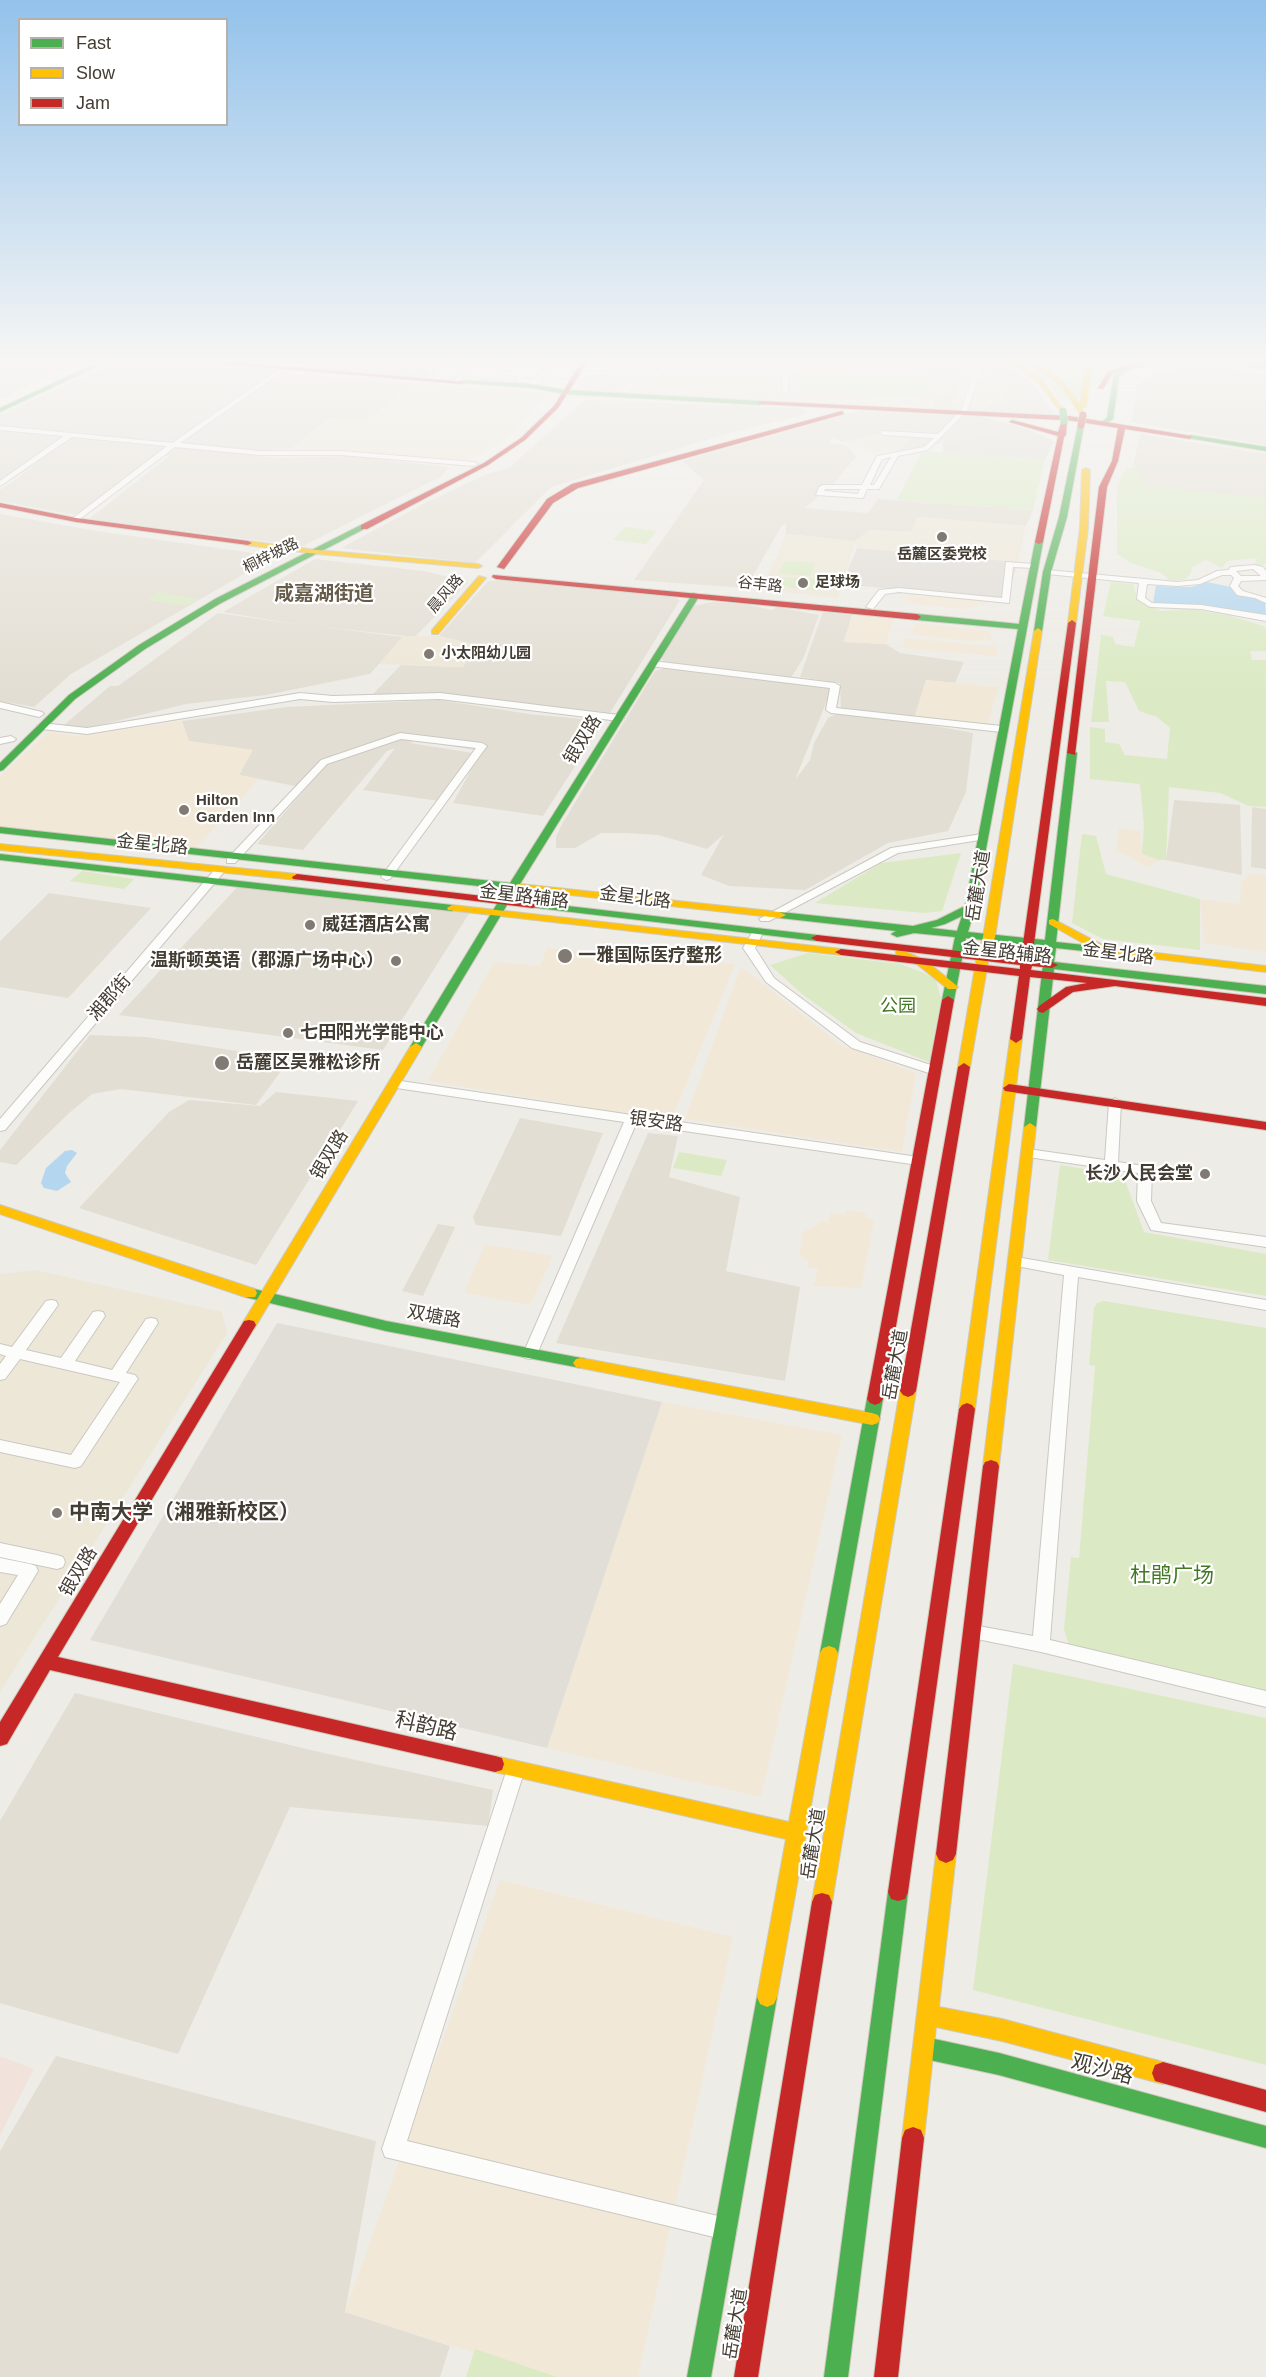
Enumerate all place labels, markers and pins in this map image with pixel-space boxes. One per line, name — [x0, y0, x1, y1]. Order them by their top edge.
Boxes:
marker: 岳麓区委党校 — [935, 530, 949, 544]
place label: 岳麓区委党校 — [897, 546, 987, 564]
place label: 足球场 — [815, 574, 860, 592]
marker: 足球场 — [796, 576, 810, 590]
place label: 小太阳幼儿园 — [441, 645, 531, 663]
marker: 小太阳幼儿园 — [422, 647, 436, 661]
place label: Hilton Garden Inn — [196, 792, 275, 827]
marker: Hilton Garden Inn — [177, 803, 191, 817]
place label: 威廷酒店公寓 — [322, 914, 430, 936]
marker: 威廷酒店公寓 — [303, 918, 317, 932]
place label: 一雅国际医疗整形 — [578, 945, 722, 967]
marker: 一雅国际医疗整形 — [556, 947, 574, 965]
place label: 温斯顿英语（郡源广场中心） — [150, 950, 384, 972]
marker: 温斯顿英语（郡源广场中心） — [389, 954, 403, 968]
place label: 七田阳光学能中心 — [300, 1022, 444, 1044]
marker: 七田阳光学能中心 — [281, 1026, 295, 1040]
place label: 岳麓区吴雅松诊所 — [236, 1052, 380, 1074]
marker: 岳麓区吴雅松诊所 — [213, 1054, 231, 1072]
place label: 长沙人民会堂 — [1085, 1163, 1193, 1185]
marker: 长沙人民会堂 — [1198, 1167, 1212, 1181]
place label: 中南大学（湘雅新校区） — [69, 1500, 300, 1526]
marker: 中南大学（湘雅新校区） — [50, 1506, 64, 1520]

